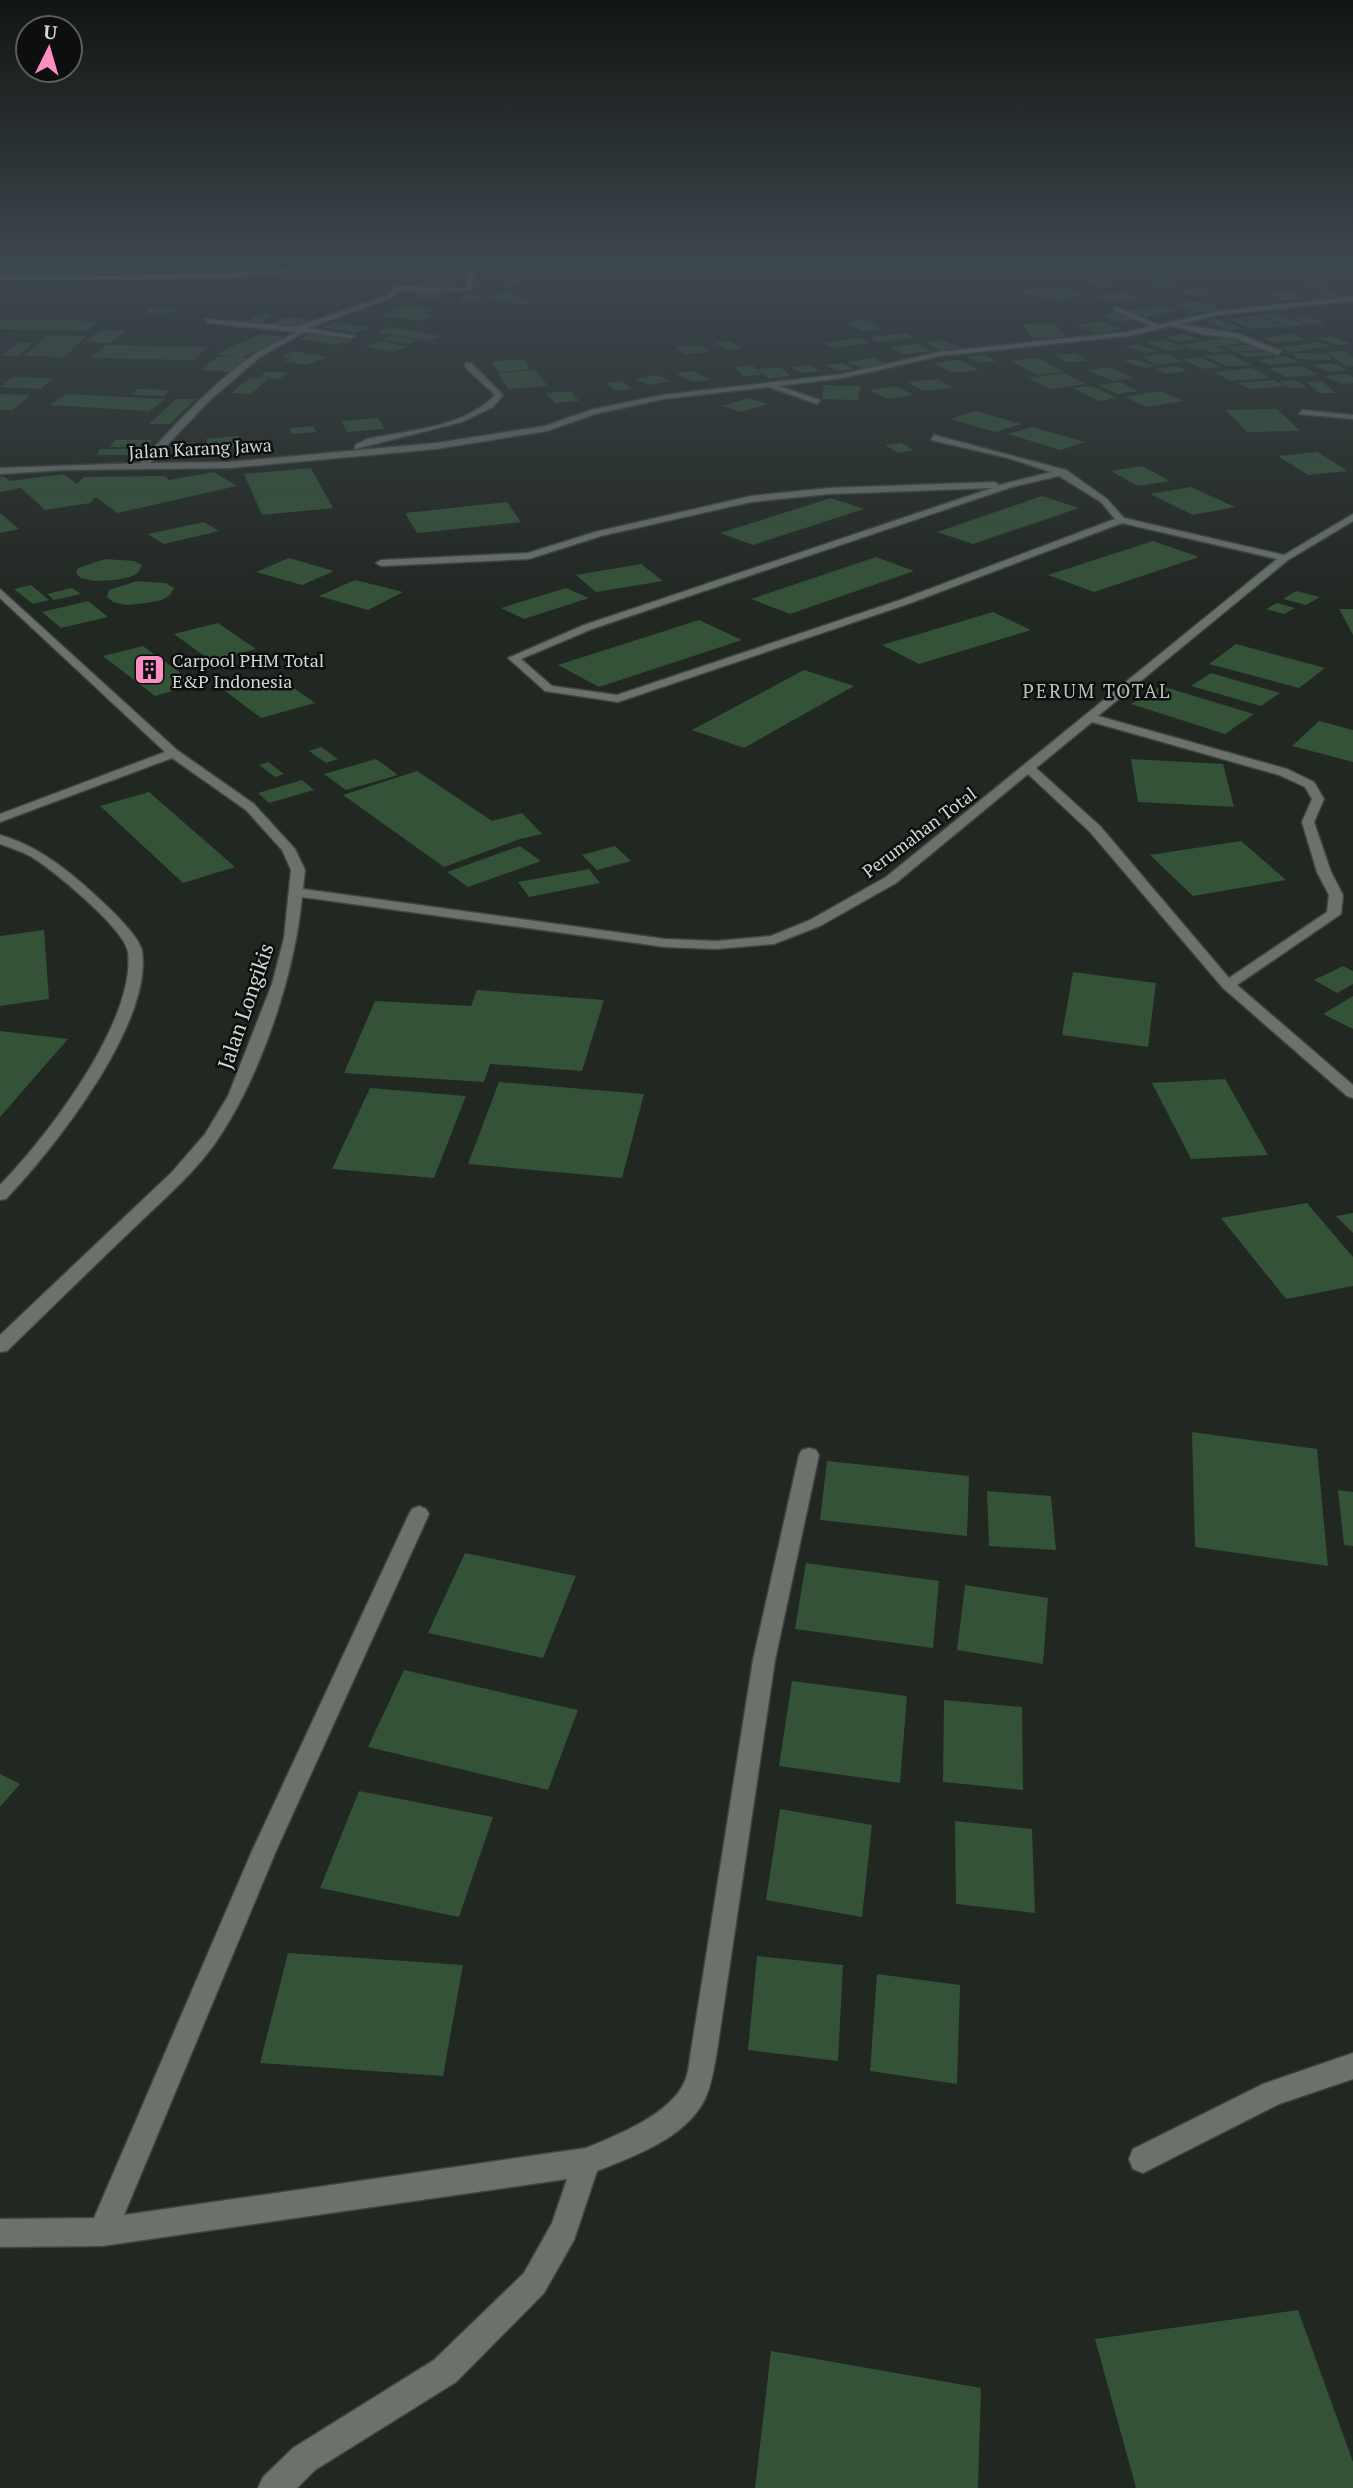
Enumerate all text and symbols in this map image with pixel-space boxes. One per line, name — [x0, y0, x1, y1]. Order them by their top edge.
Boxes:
north arrow — [14, 14, 84, 84]
text: U — [43, 19, 59, 45]
street label: Jalan Karang Jawa — [128, 432, 272, 464]
place label: Carpool PHM Total E&P Indonesia — [172, 648, 324, 693]
building icon: Carpool PHM Total E&P Indonesia — [132, 653, 166, 687]
district label: PERUM TOTAL — [1023, 678, 1171, 703]
street label: Perumahan Total — [857, 781, 981, 883]
street label: Jalan Longikis — [210, 939, 280, 1073]

